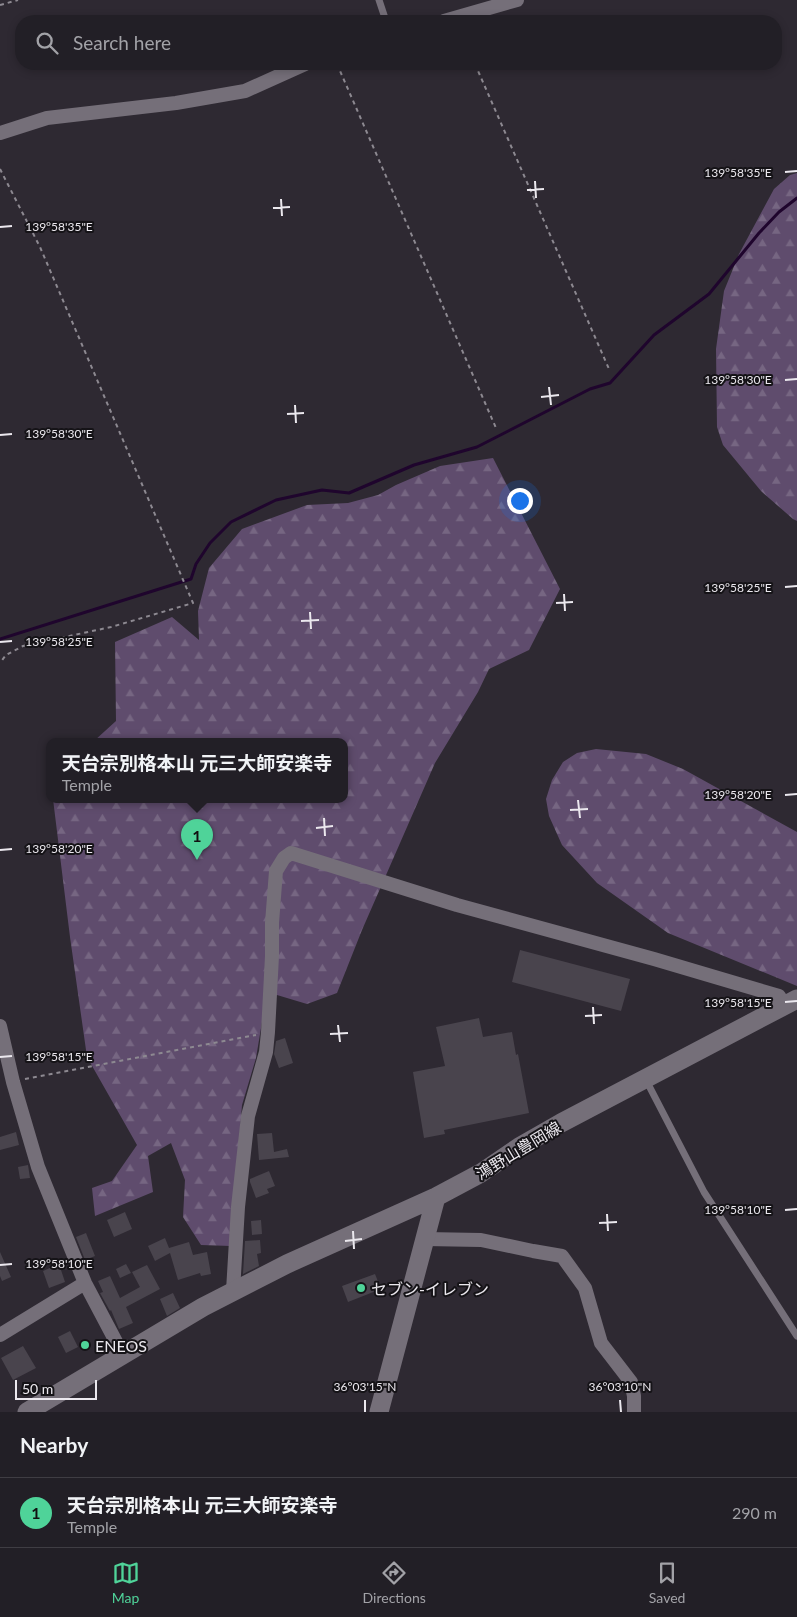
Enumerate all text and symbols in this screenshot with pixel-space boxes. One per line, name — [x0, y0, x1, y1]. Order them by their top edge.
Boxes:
search box — [15, 15, 782, 70]
icon: search — [33, 29, 61, 57]
text: Search here — [73, 31, 171, 54]
text: 139°58'35"E — [704, 165, 772, 180]
text: 139°58'35"E — [25, 219, 93, 234]
text: 139°58'30"E — [704, 372, 772, 387]
text: 139°58'30"E — [25, 426, 93, 441]
your location — [507, 488, 533, 514]
text: 139°58'25"E — [704, 580, 772, 595]
text: 139°58'25"E — [25, 634, 93, 649]
popup — [46, 738, 348, 803]
text: 天台宗別格本山 元三大師安楽寺 — [62, 751, 332, 774]
text: Temple — [62, 775, 112, 794]
text: 139°58'20"E — [704, 787, 772, 802]
pin: 1 — [181, 819, 213, 860]
text: 139°58'20"E — [25, 841, 93, 856]
text: 139°58'15"E — [704, 995, 772, 1010]
text: 139°58'15"E — [25, 1049, 93, 1064]
street label: 鴻野山豊岡線 — [472, 1117, 564, 1183]
text: 139°58'10"E — [704, 1202, 772, 1217]
text: 139°58'10"E — [25, 1256, 93, 1271]
place label: セブン-イレブン — [371, 1279, 489, 1298]
marker: セブン-イレブン — [355, 1282, 367, 1294]
place label: ENEOS — [95, 1336, 147, 1355]
marker: ENEOS — [79, 1339, 91, 1351]
scale bar — [15, 1377, 98, 1400]
text: 36°03'15"N — [334, 1379, 396, 1394]
text: 36°03'10"N — [589, 1379, 651, 1394]
text: 50 m — [22, 1380, 53, 1397]
text: Nearby — [20, 1432, 88, 1457]
text: 天台宗別格本山 元三大師安楽寺 — [67, 1493, 338, 1516]
text: 1 — [31, 1503, 41, 1522]
text: 290 m — [732, 1503, 777, 1522]
text: Temple — [67, 1517, 117, 1536]
tab: Map — [112, 1559, 140, 1606]
tab: Directions — [363, 1559, 426, 1606]
tab: Saved — [649, 1559, 685, 1606]

